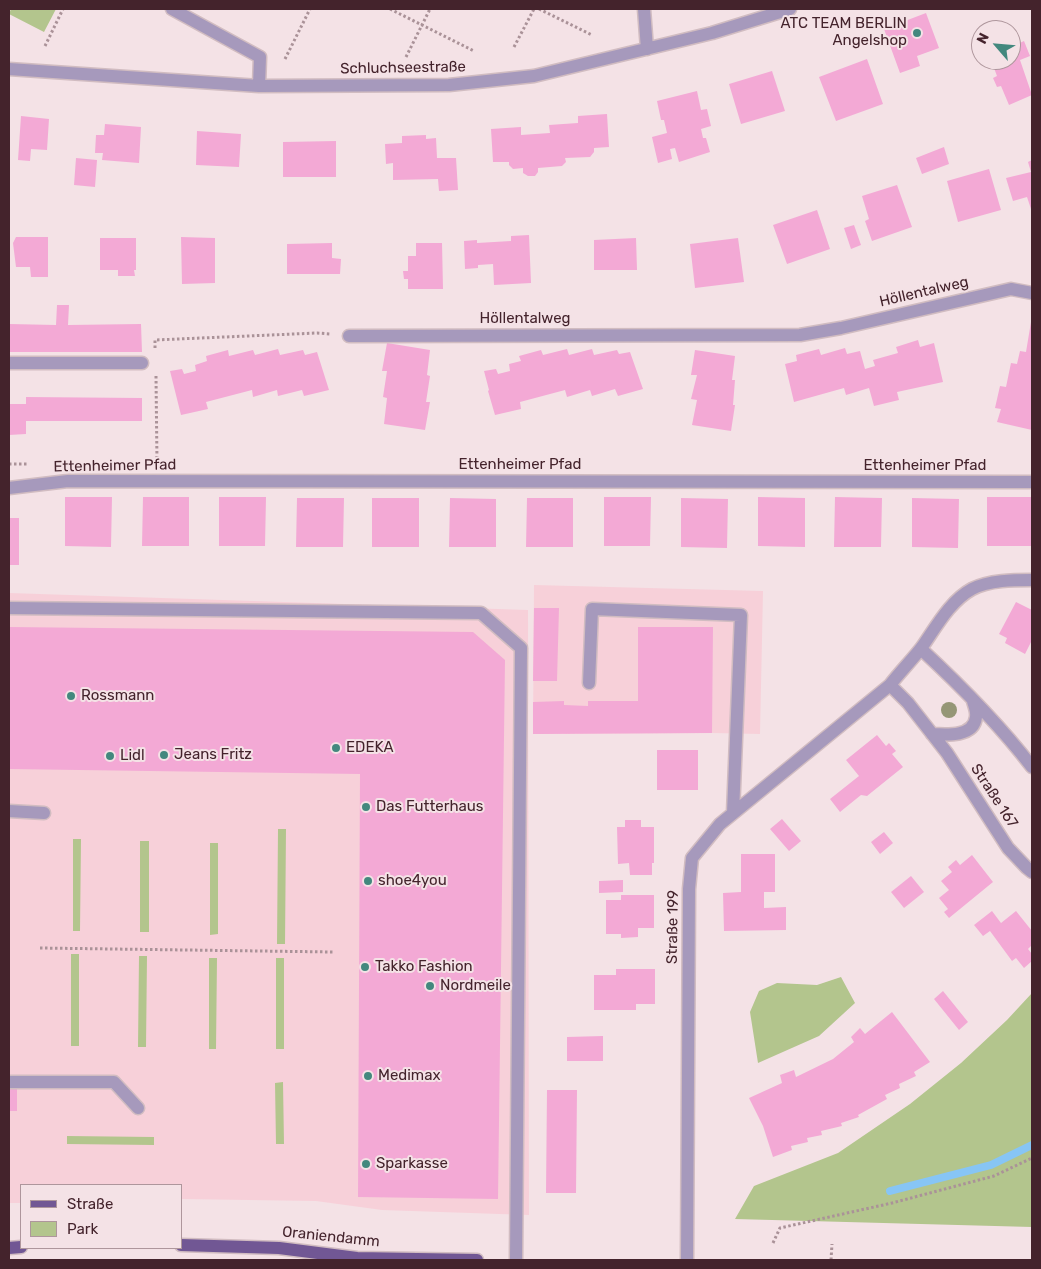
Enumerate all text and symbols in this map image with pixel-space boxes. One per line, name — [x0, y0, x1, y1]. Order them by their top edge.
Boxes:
place label: ATC TEAM BERLIN Angelshop — [781, 15, 907, 50]
north arrow — [971, 20, 1021, 70]
marker: ATC TEAM BERLIN Angelshop — [911, 27, 923, 39]
text: N — [973, 30, 993, 47]
street label: Schluchseestraße — [340, 58, 466, 78]
street label: Höllentalweg — [878, 273, 970, 311]
street label: Höllentalweg — [480, 310, 570, 328]
street label: Ettenheimer Pfad — [53, 456, 177, 476]
street label: Ettenheimer Pfad — [459, 456, 581, 474]
street label: Ettenheimer Pfad — [864, 457, 986, 475]
place label: Rossmann — [81, 687, 154, 705]
marker: Rossmann — [65, 690, 77, 702]
place label: EDEKA — [346, 739, 394, 757]
marker: EDEKA — [330, 742, 342, 754]
place label: Jeans Fritz — [174, 746, 252, 764]
place label: Lidl — [120, 747, 145, 765]
marker: Jeans Fritz — [158, 749, 170, 761]
marker: Lidl — [104, 750, 116, 762]
street label: Straße 167 — [967, 761, 1021, 831]
place label: Das Futterhaus — [376, 798, 483, 816]
marker: Das Futterhaus — [360, 801, 372, 813]
place label: shoe4you — [378, 872, 447, 890]
marker: shoe4you — [362, 875, 374, 887]
street label: Straße 199 — [663, 890, 683, 964]
place label: Takko Fashion — [375, 958, 473, 976]
marker: Takko Fashion — [359, 961, 371, 973]
place label: Nordmeile — [440, 977, 511, 995]
marker: Nordmeile — [424, 980, 436, 992]
place label: Medimax — [378, 1067, 441, 1085]
marker: Medimax — [362, 1070, 374, 1082]
place label: Sparkasse — [376, 1155, 448, 1173]
marker: Sparkasse — [360, 1158, 372, 1170]
legend — [20, 1184, 182, 1249]
text: Straße — [67, 1195, 113, 1213]
text: Park — [67, 1220, 98, 1238]
street label: Oraniendamm — [281, 1223, 381, 1251]

